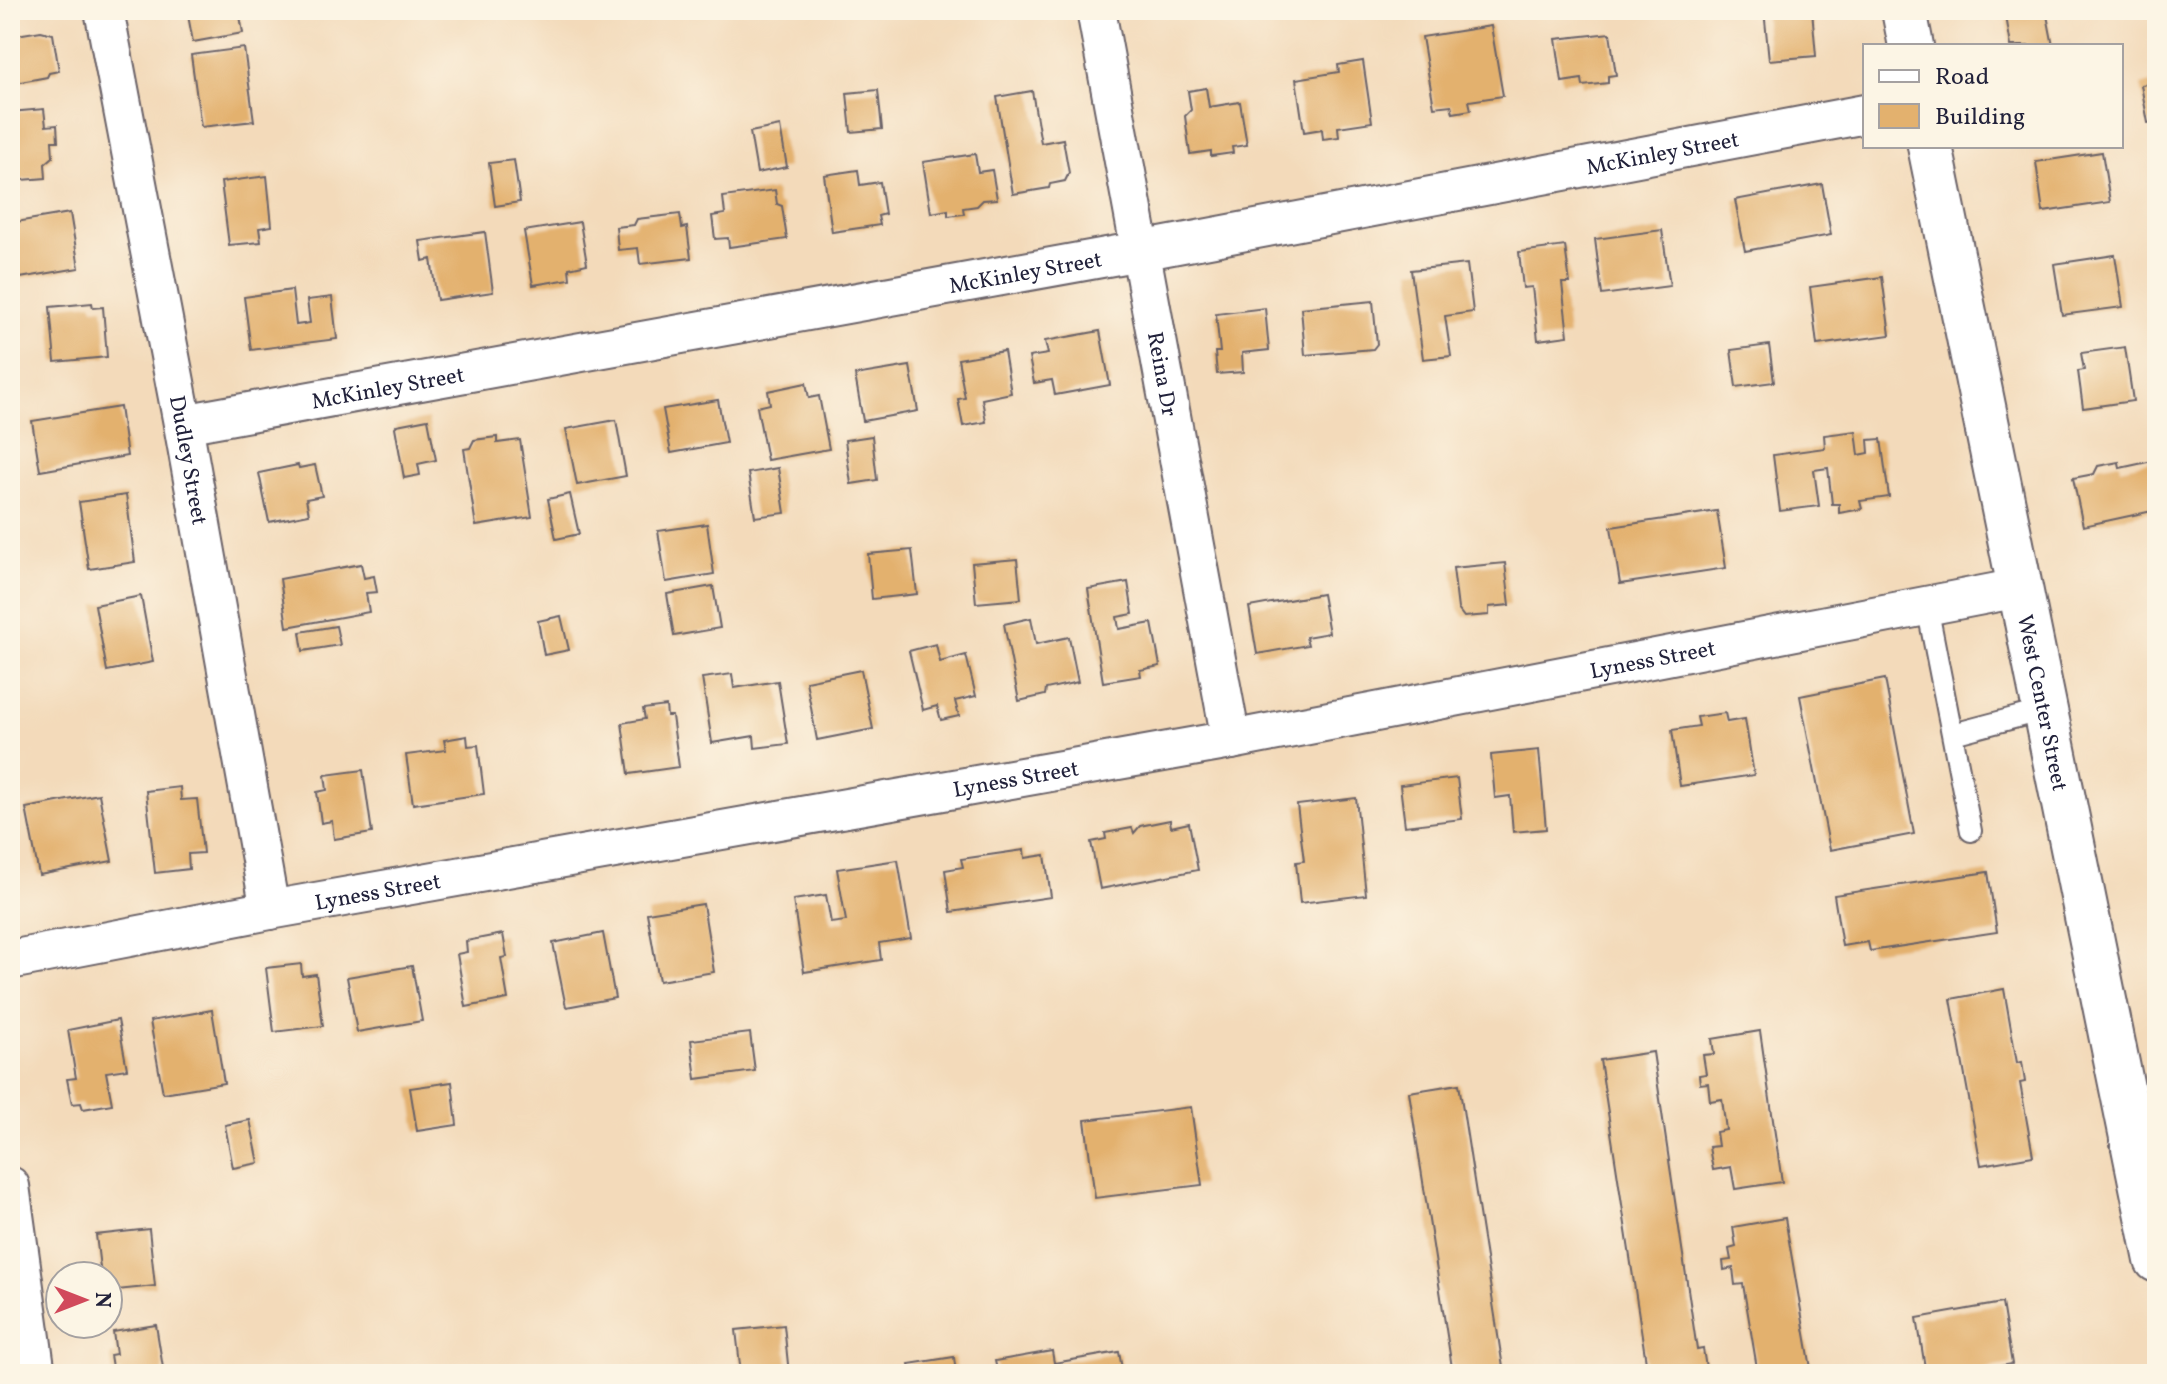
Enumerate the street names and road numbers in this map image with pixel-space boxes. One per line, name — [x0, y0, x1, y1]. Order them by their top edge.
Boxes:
street label: McKinley Street — [1584, 125, 1742, 184]
street label: McKinley Street — [947, 245, 1105, 303]
street label: Reina Dr — [1138, 329, 1184, 419]
street label: McKinley Street — [309, 360, 467, 418]
street label: Dudley Street — [160, 393, 214, 528]
street label: West Center Street — [2008, 612, 2074, 794]
street label: Lyness Street — [1588, 634, 1719, 688]
street label: Lyness Street — [951, 754, 1082, 807]
street label: Lyness Street — [313, 867, 444, 920]

